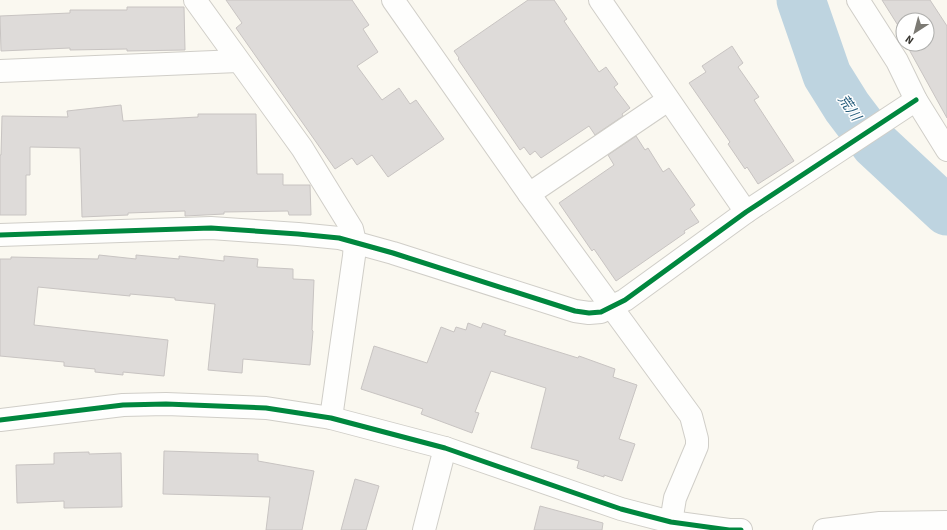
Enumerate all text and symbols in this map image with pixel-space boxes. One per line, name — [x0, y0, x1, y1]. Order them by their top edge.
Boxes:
north arrow — [895, 12, 935, 52]
text: N — [902, 31, 917, 48]
water label: 荒川 — [833, 91, 866, 127]

